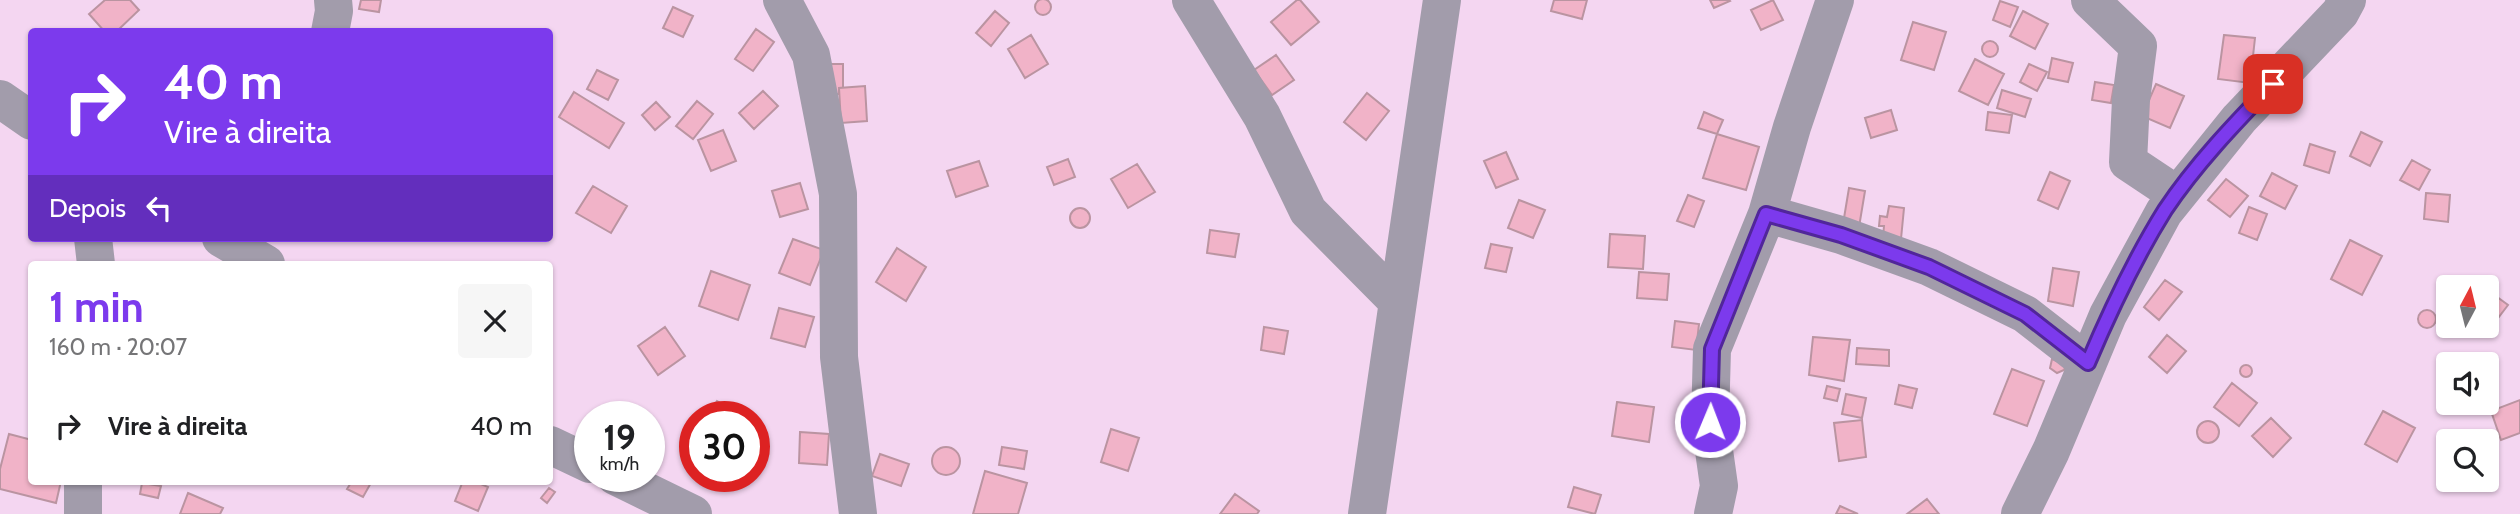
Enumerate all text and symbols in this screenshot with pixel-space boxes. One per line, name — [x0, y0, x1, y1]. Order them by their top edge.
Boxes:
text: 40 m — [164, 52, 283, 111]
pin — [2243, 54, 2303, 114]
icon: right — [49, 56, 140, 147]
icon: arrive — [2254, 65, 2292, 103]
text: Vire à direita — [164, 112, 331, 151]
icon: left — [140, 189, 178, 227]
text: Depois — [49, 192, 126, 224]
north arrow — [2436, 275, 2499, 338]
map controls — [2436, 275, 2499, 492]
text: 1 min — [49, 281, 144, 333]
button: close — [458, 284, 532, 358]
text: 160 m · 20:07 — [49, 333, 187, 361]
button: sound — [2436, 352, 2499, 415]
position arrow — [1673, 385, 1747, 459]
speed limit sign: 30 — [679, 401, 770, 492]
icon: right — [49, 407, 87, 445]
text: Vire à direita — [108, 410, 248, 442]
text: 40 m — [470, 410, 532, 442]
text: 19 — [603, 416, 636, 459]
button: search — [2436, 429, 2499, 492]
text: km/h — [600, 453, 639, 475]

